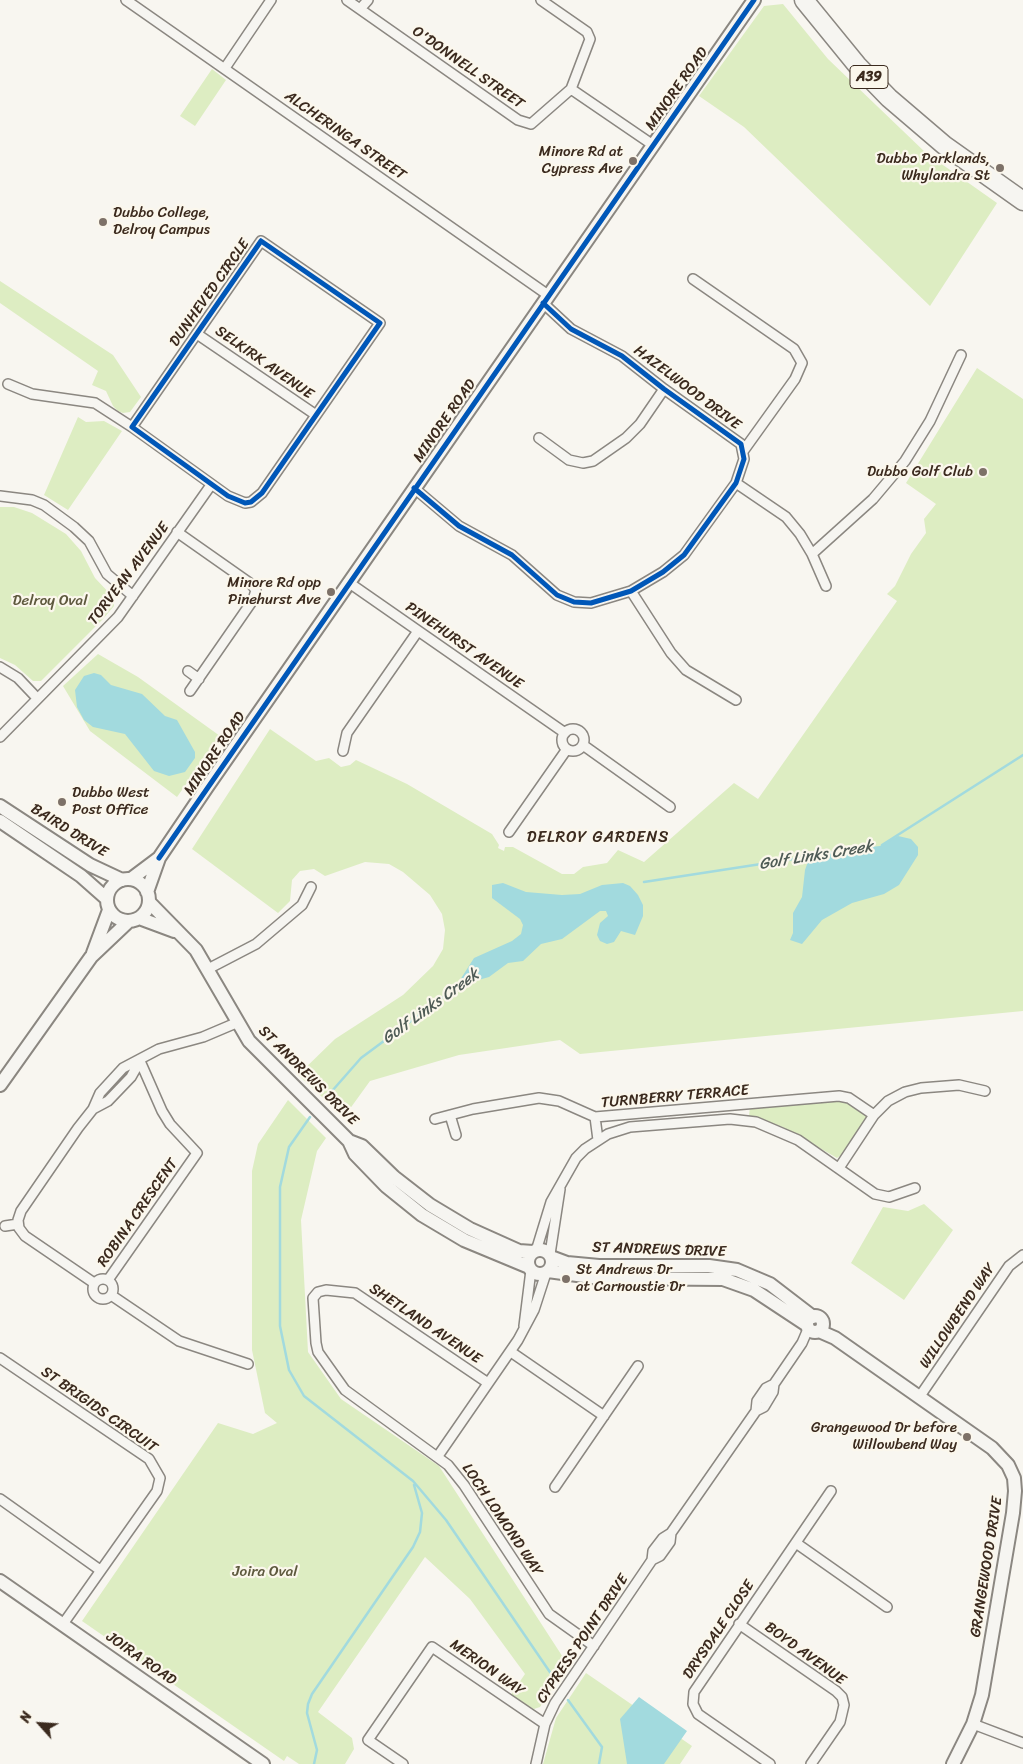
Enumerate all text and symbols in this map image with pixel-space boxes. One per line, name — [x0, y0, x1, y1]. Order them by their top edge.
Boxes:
street label: O'DONNELL STREET — [409, 23, 527, 113]
street label: MINORE ROAD — [642, 44, 712, 134]
road number: A39 — [850, 66, 888, 88]
street label: ALCHERINGA STREET — [281, 87, 409, 185]
place label: Minore Rd at Cypress Ave — [539, 143, 623, 178]
place label: Dubbo Parklands, Whylandra St — [876, 150, 990, 185]
marker: Minore Rd at Cypress Ave — [627, 155, 639, 167]
marker: Dubbo Parklands, Whylandra St — [994, 162, 1006, 174]
place label: Dubbo College, Delroy Campus — [113, 204, 210, 239]
marker: Dubbo College, Delroy Campus — [97, 216, 109, 228]
street label: DUNHEVED CIRCLE — [166, 236, 254, 350]
street label: SELKIRK AVENUE — [211, 322, 317, 404]
street label: HAZELWOOD DRIVE — [630, 342, 744, 434]
street label: MINORE ROAD — [410, 376, 480, 466]
place label: Dubbo Golf Club — [867, 463, 973, 481]
marker: Dubbo Golf Club — [977, 466, 989, 478]
street label: TORVEAN AVENUE — [85, 519, 173, 629]
place label: Minore Rd opp Pinehurst Ave — [227, 574, 321, 609]
marker: Minore Rd opp Pinehurst Ave — [325, 586, 337, 598]
park label: Delroy Oval — [13, 592, 87, 610]
street label: PINEHURST AVENUE — [402, 599, 526, 693]
street label: MINORE ROAD — [180, 709, 250, 799]
place label: Dubbo West Post Office — [72, 784, 150, 819]
marker: Dubbo West Post Office — [56, 796, 68, 808]
street label: BAIRD DRIVE — [27, 800, 111, 862]
district label: DELROY GARDENS — [525, 828, 671, 848]
water label: Golf Links Creek — [758, 838, 874, 874]
water label: Golf Links Creek — [379, 965, 483, 1049]
street label: ST ANDREWS DRIVE — [254, 1022, 362, 1130]
street label: TURNBERRY TERRACE — [600, 1082, 750, 1112]
street label: ROBINA CRESCENT — [94, 1156, 182, 1270]
street label: ST ANDREWS DRIVE — [592, 1239, 726, 1261]
street label: WILLOWBEND WAY — [916, 1260, 1000, 1372]
place label: St Andrews Dr at Carnoustie Dr — [576, 1261, 684, 1296]
marker: St Andrews Dr at Carnoustie Dr — [560, 1273, 572, 1285]
street label: SHETLAND AVENUE — [366, 1280, 484, 1368]
street label: ST BRIGIDS CIRCUIT — [37, 1363, 161, 1457]
place label: Grangewood Dr before Willowbend Way — [811, 1419, 957, 1454]
marker: Grangewood Dr before Willowbend Way — [961, 1431, 973, 1443]
street label: LOCH LOMOND WAY — [458, 1460, 546, 1580]
street label: GRANGEWOOD DRIVE — [967, 1496, 1007, 1638]
park label: Joira Oval — [233, 1563, 297, 1581]
street label: CYPRESS POINT DRIVE — [533, 1571, 633, 1707]
street label: DRYSDALE CLOSE — [679, 1577, 759, 1683]
street label: BOYD AVENUE — [761, 1619, 849, 1689]
street label: JOIRA ROAD — [102, 1628, 180, 1690]
street label: MERION WAY — [446, 1636, 528, 1700]
north arrow — [15, 1699, 65, 1749]
text: N — [13, 1707, 39, 1727]

